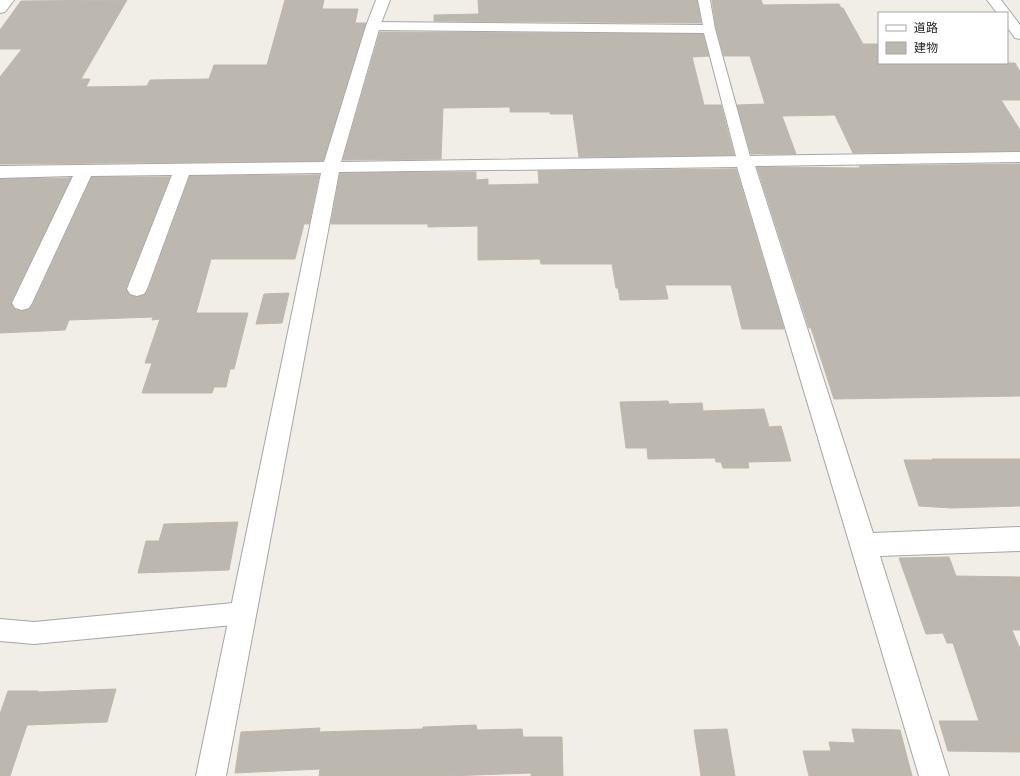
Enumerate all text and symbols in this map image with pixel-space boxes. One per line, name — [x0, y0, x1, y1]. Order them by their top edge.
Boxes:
legend — [878, 12, 1008, 64]
text: 道路 — [914, 20, 938, 35]
text: 建物 — [914, 40, 938, 55]

